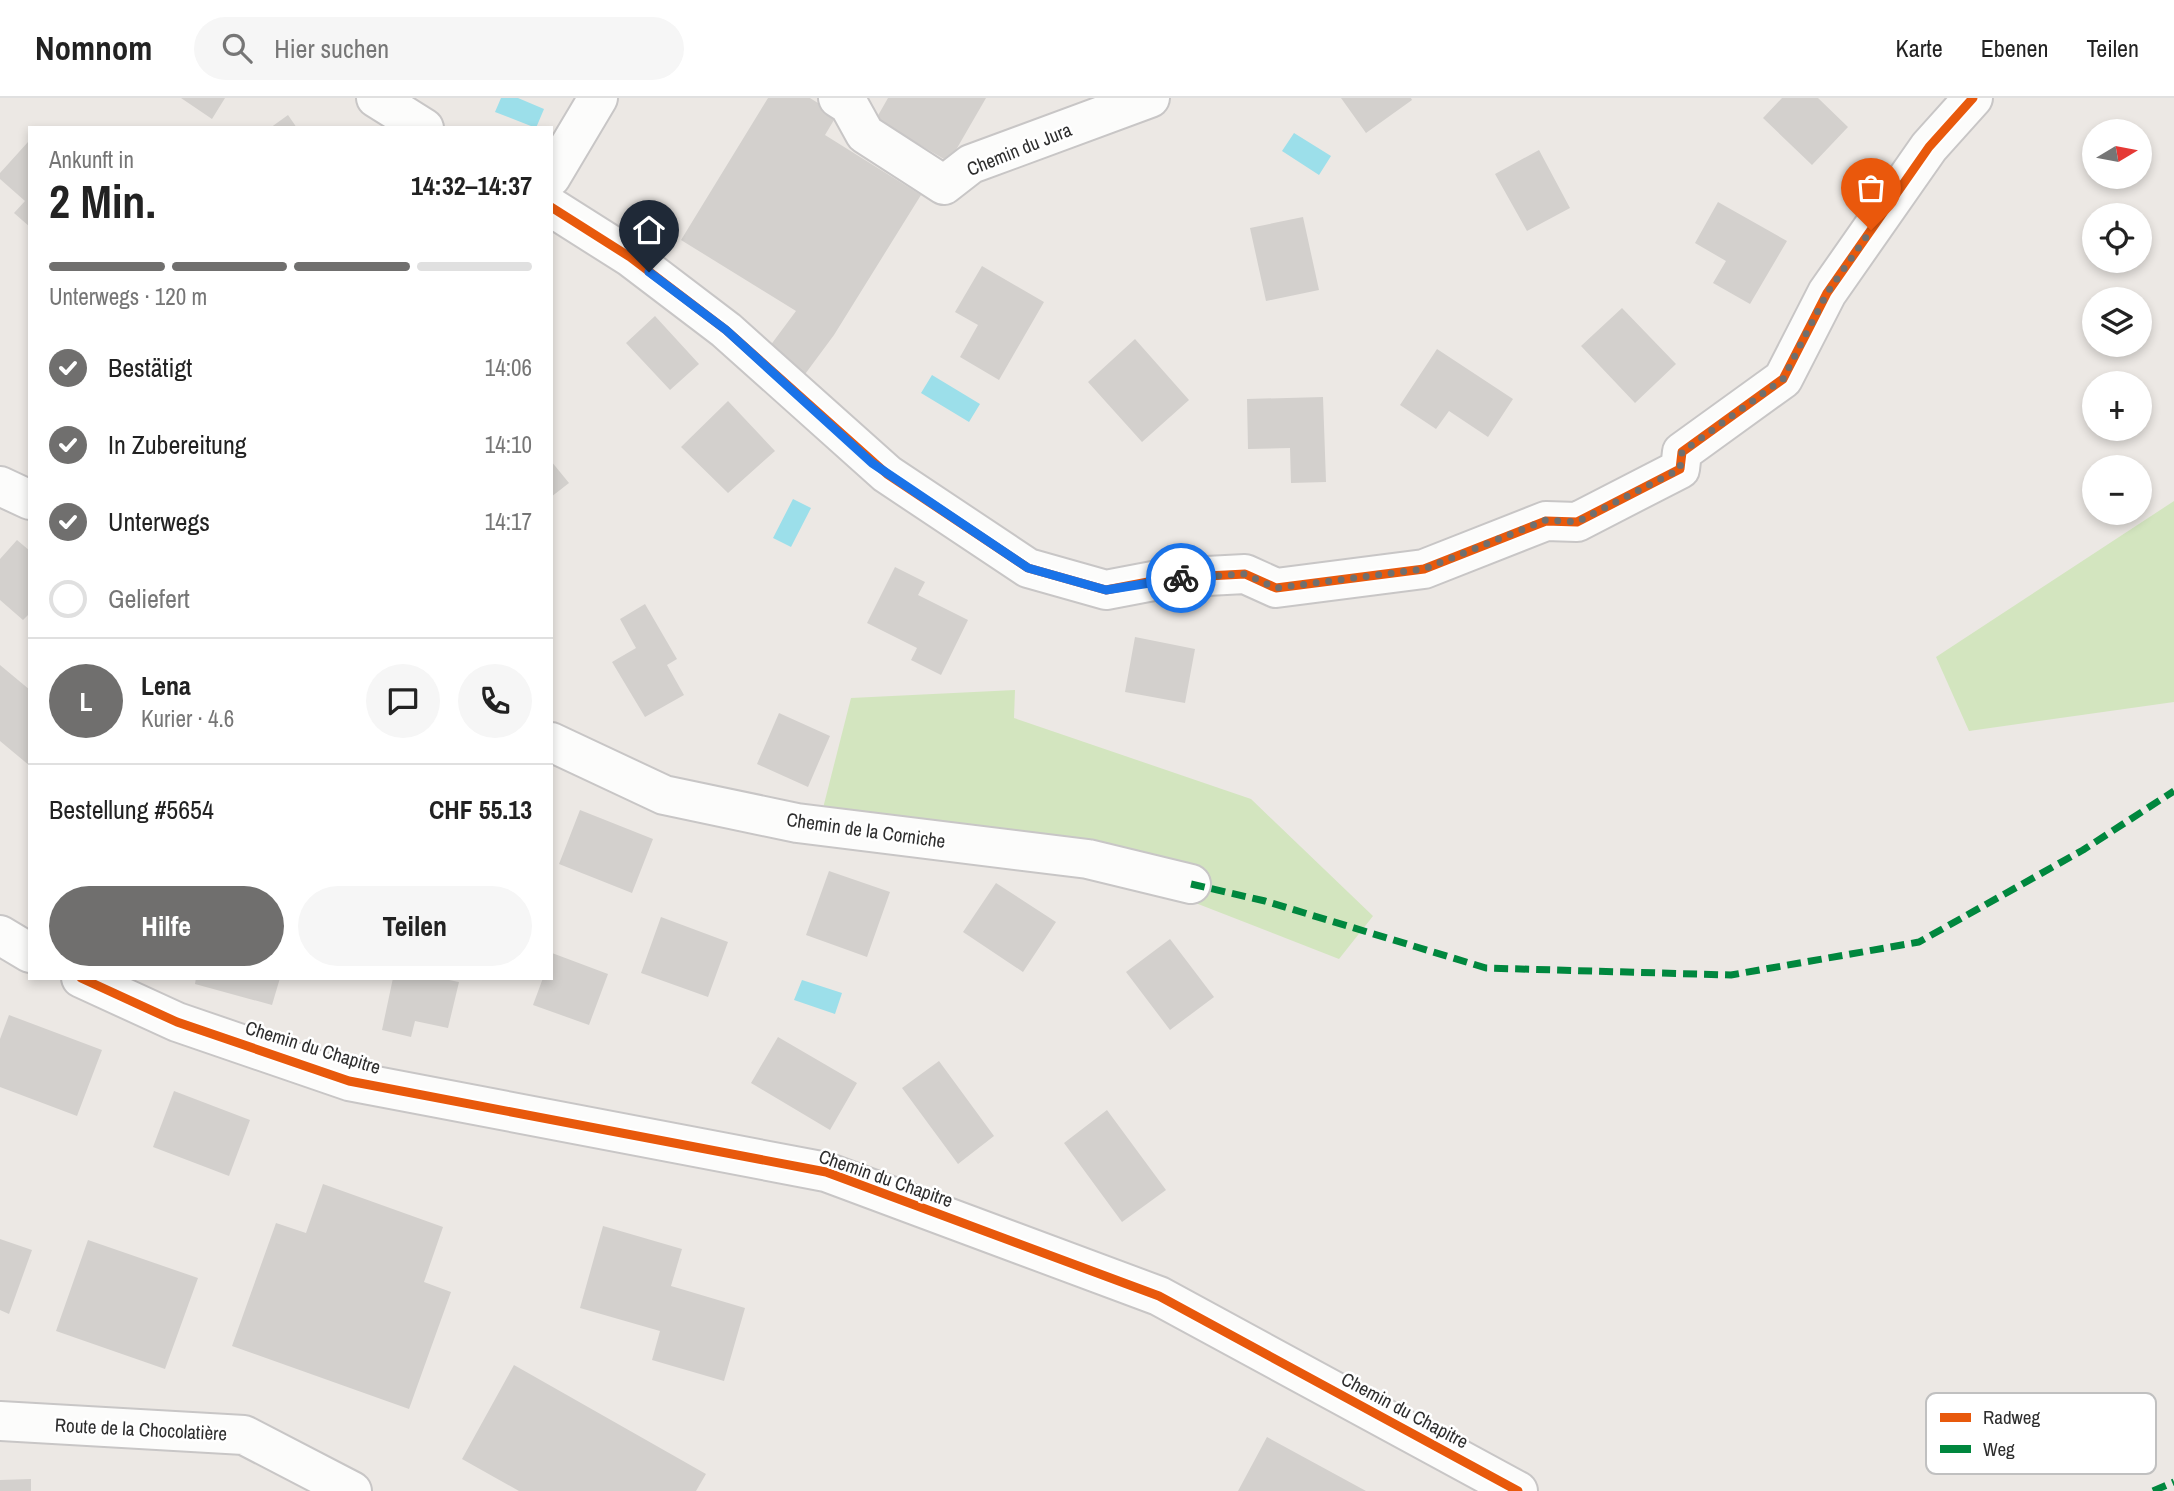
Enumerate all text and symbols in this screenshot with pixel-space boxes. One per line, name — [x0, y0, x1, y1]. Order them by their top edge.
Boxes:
search box — [194, 17, 684, 80]
text: Nomnom — [35, 26, 152, 70]
icon: search — [218, 29, 256, 67]
text: Hier suchen — [274, 31, 389, 66]
text: Karte — [1896, 32, 1943, 64]
text: Ebenen — [1981, 32, 2048, 64]
text: Teilen — [2086, 32, 2139, 64]
street label: Chemin du Jura — [963, 116, 1076, 182]
north arrow — [2082, 119, 2152, 189]
map controls — [2082, 119, 2152, 525]
text: Ankunft in — [49, 144, 134, 175]
pin — [1841, 158, 1901, 230]
text: 14:32–14:37 — [411, 168, 532, 203]
icon: bag — [1852, 169, 1890, 207]
text: 2 Min. — [49, 170, 156, 232]
pin — [619, 200, 679, 272]
button: locate — [2082, 203, 2152, 273]
icon: home — [630, 211, 668, 249]
text: Unterwegs · 120 m — [49, 281, 207, 312]
button: layers — [2082, 287, 2152, 357]
icon: check — [49, 349, 87, 387]
text: Bestätigt — [108, 350, 192, 385]
text: 14:06 — [485, 352, 532, 383]
button: + — [2082, 371, 2152, 441]
icon: check — [49, 426, 87, 464]
text: In Zubereitung — [108, 427, 247, 462]
text: 14:10 — [485, 429, 532, 460]
button: − — [2082, 455, 2152, 525]
icon: check — [49, 503, 87, 541]
text: Unterwegs — [108, 504, 210, 539]
text: 14:17 — [485, 506, 532, 537]
courier — [1146, 543, 1216, 613]
icon: bike — [1162, 559, 1200, 597]
text: Geliefert — [108, 581, 190, 616]
button: chat — [366, 664, 440, 738]
button: phone — [458, 664, 532, 738]
text: Lena — [141, 668, 191, 703]
text: L — [79, 684, 93, 719]
text: Kurier · 4.6 — [141, 703, 234, 734]
text: Bestellung #5654 — [49, 792, 214, 827]
text: CHF 55.13 — [429, 792, 532, 827]
street label: Chemin de la Corniche — [785, 806, 947, 854]
button: Hilfe — [49, 886, 284, 966]
button: Teilen — [298, 886, 532, 966]
street label: Chemin du Chapitre — [242, 1014, 384, 1080]
street label: Chemin du Chapitre — [815, 1143, 957, 1213]
street label: Chemin du Chapitre — [1337, 1366, 1473, 1454]
legend — [1926, 1393, 2156, 1474]
text: Radweg — [1983, 1404, 2040, 1430]
street label: Route de la Chocolatière — [54, 1412, 228, 1446]
text: Weg — [1983, 1436, 2015, 1462]

